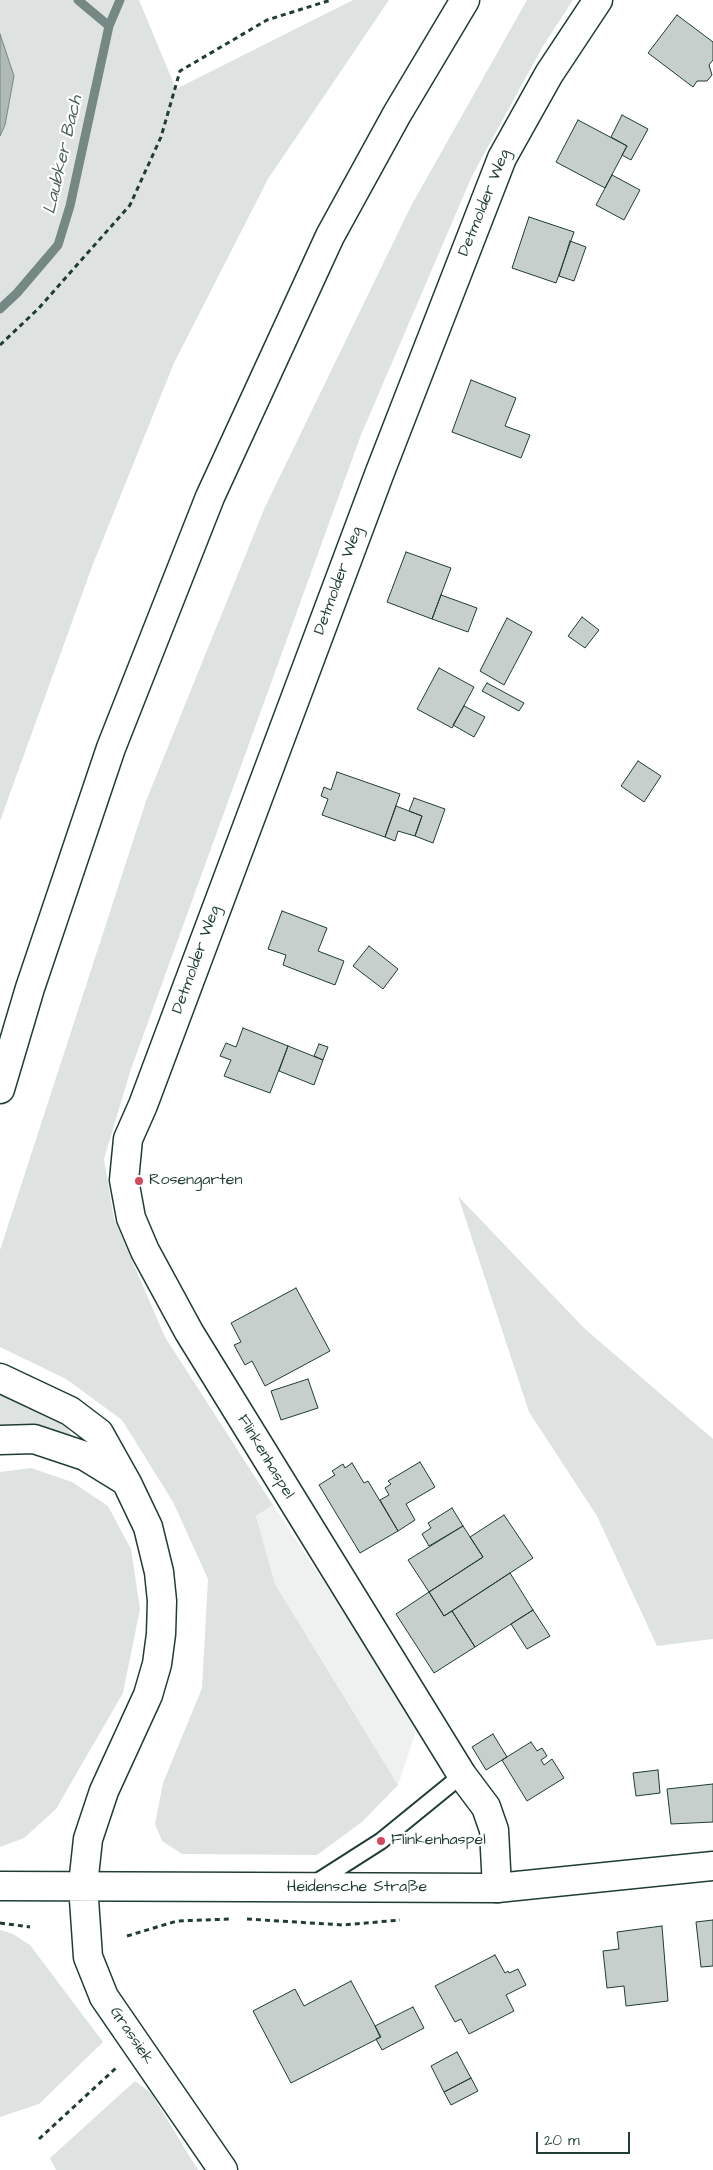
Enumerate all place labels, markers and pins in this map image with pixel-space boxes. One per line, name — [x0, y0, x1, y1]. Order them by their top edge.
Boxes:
place label: Rosengarten — [149, 1171, 242, 1191]
marker: Rosengarten — [133, 1175, 145, 1187]
place label: Flinkenhaspel — [391, 1831, 486, 1851]
marker: Flinkenhaspel — [375, 1835, 387, 1847]

